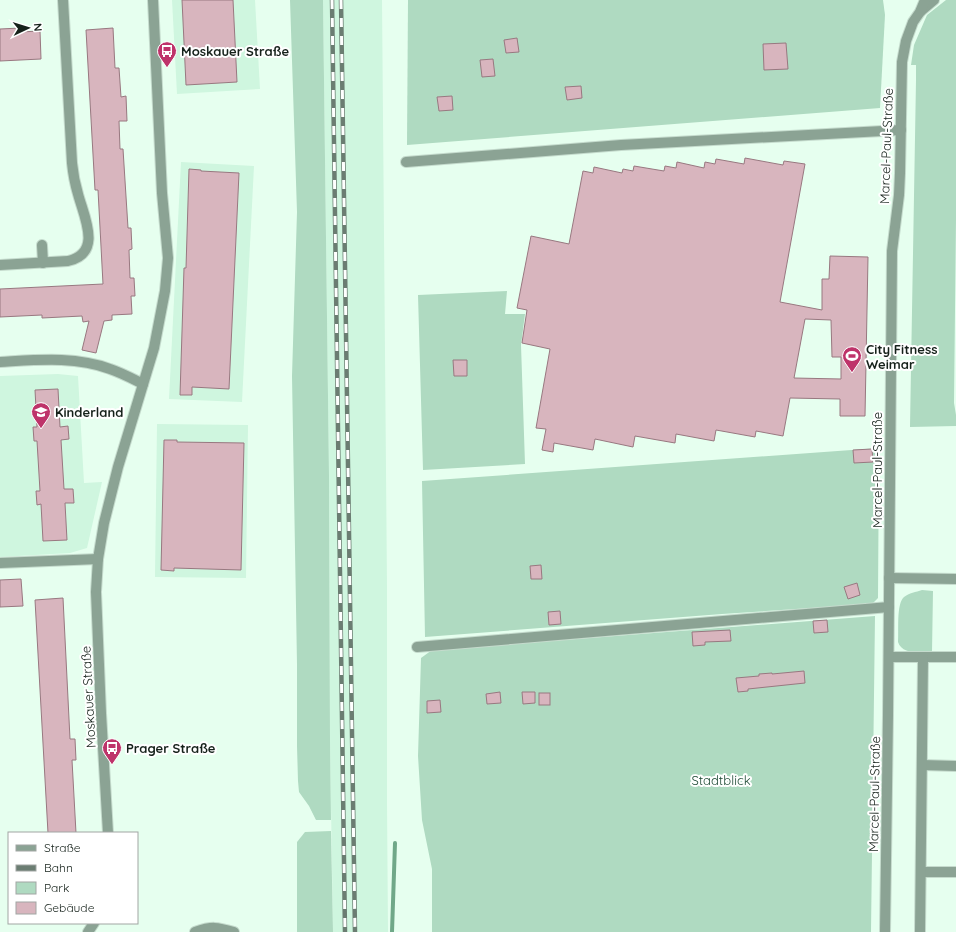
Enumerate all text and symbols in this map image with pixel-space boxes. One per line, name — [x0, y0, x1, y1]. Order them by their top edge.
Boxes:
north arrow — [8, 8, 48, 48]
text: N — [31, 23, 45, 32]
bus stop icon: Moskauer Straße — [156, 40, 178, 68]
place label: Moskauer Straße — [181, 43, 289, 59]
street label: Marcel-Paul-Straße — [876, 88, 896, 204]
place label: City Fitness Weimar — [866, 341, 937, 372]
sports icon: City Fitness Weimar — [841, 345, 863, 373]
school or university icon: Kinderland — [30, 401, 52, 429]
place label: Kinderland — [55, 404, 123, 420]
street label: Marcel-Paul-Straße — [869, 412, 885, 528]
street label: Moskauer Straße — [77, 645, 99, 749]
street label: Marcel-Paul-Straße — [865, 736, 883, 852]
bus stop icon: Prager Straße — [101, 737, 123, 765]
place label: Prager Straße — [126, 740, 216, 756]
park label: Stadtblick — [691, 772, 751, 788]
legend — [8, 832, 138, 924]
text: Straße — [44, 840, 81, 855]
text: Bahn — [44, 860, 73, 875]
text: Park — [44, 880, 69, 895]
text: Gebäude — [44, 900, 95, 915]

